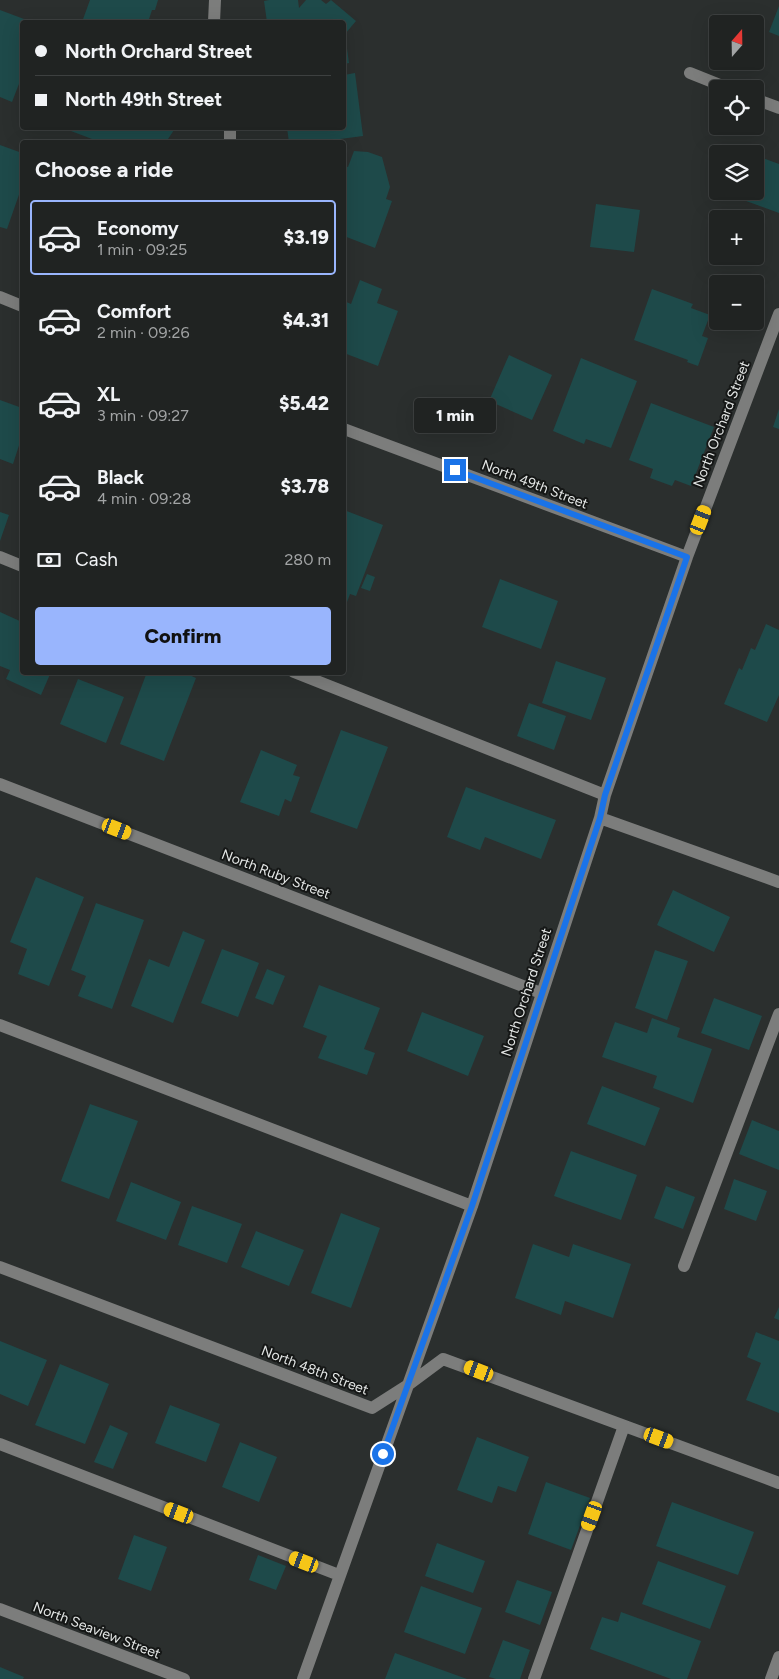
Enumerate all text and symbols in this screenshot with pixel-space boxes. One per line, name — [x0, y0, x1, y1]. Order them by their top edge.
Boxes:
north arrow — [709, 15, 764, 70]
map controls — [709, 15, 764, 330]
text: North Orchard Street — [65, 40, 253, 63]
button: locate — [709, 80, 764, 135]
text: North 49th Street — [65, 88, 222, 111]
button: layers — [709, 145, 764, 200]
text: Choose a ride — [35, 156, 173, 183]
button: + — [709, 210, 764, 265]
icon: car — [37, 215, 82, 260]
text: Economy — [97, 217, 179, 240]
text: $3.19 — [284, 226, 329, 249]
text: 1 min · 09:25 — [97, 240, 187, 259]
button: − — [709, 275, 764, 330]
icon: car — [37, 298, 82, 343]
text: Comfort — [97, 300, 172, 323]
text: $4.31 — [283, 309, 329, 332]
text: 2 min · 09:26 — [97, 323, 189, 342]
street label: North Orchard Street — [690, 359, 753, 490]
icon: car — [37, 381, 82, 426]
text: XL — [97, 383, 120, 406]
text: $5.42 — [279, 392, 329, 415]
callout: 1 min — [414, 398, 496, 432]
text: 3 min · 09:27 — [97, 406, 189, 425]
text: 1 min — [436, 406, 474, 425]
street label: North 49th Street — [479, 456, 590, 513]
route end — [444, 459, 466, 481]
icon: car — [37, 464, 82, 509]
text: Black — [97, 466, 144, 489]
text: $3.78 — [280, 475, 329, 498]
text: 4 min · 09:28 — [97, 489, 191, 508]
car — [688, 503, 713, 537]
icon: cash — [35, 546, 63, 574]
text: Cash — [75, 548, 118, 571]
text: 280 m — [284, 550, 331, 569]
button: Confirm — [35, 607, 331, 665]
car — [100, 817, 133, 841]
street label: North Ruby Street — [219, 846, 332, 903]
street label: North Orchard Street — [498, 926, 555, 1058]
street label: North 48th Street — [259, 1342, 371, 1399]
car — [462, 1359, 495, 1383]
car — [642, 1426, 675, 1450]
route start — [372, 1443, 394, 1465]
car — [579, 1499, 604, 1533]
car — [162, 1501, 195, 1525]
car — [287, 1550, 320, 1574]
street label: North Seaview Street — [31, 1598, 163, 1663]

